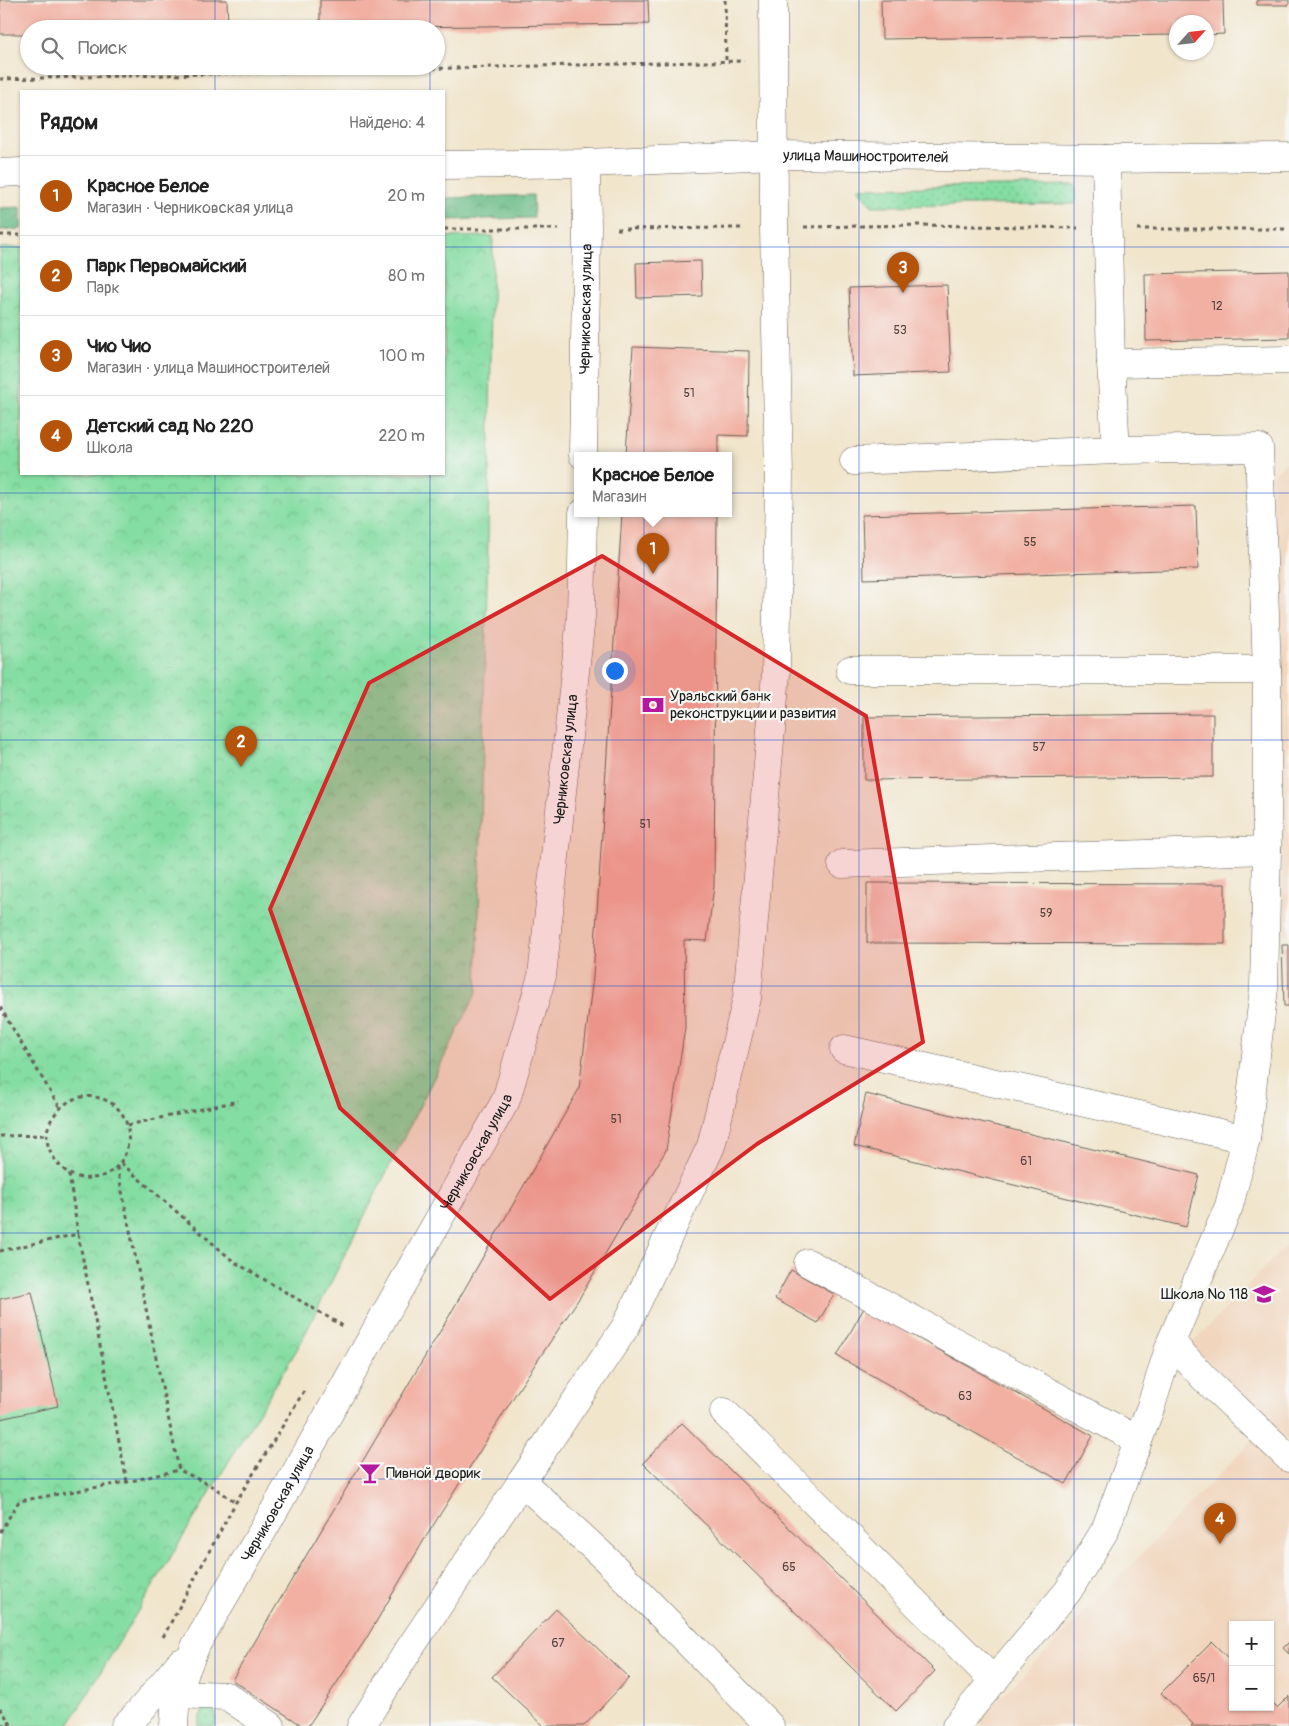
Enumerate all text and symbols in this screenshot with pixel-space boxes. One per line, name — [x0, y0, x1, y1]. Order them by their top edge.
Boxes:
north arrow — [1169, 15, 1214, 60]
search box — [20, 20, 445, 75]
icon: search — [38, 34, 66, 62]
text: Поиск — [78, 36, 128, 60]
text: Рядом — [40, 109, 98, 136]
text: Найдено: 4 — [349, 113, 425, 133]
street label: улица Машиностроителей — [782, 146, 949, 167]
text: Красное Белое — [87, 174, 209, 198]
text: 1 — [53, 186, 59, 206]
text: 20 m — [387, 186, 425, 206]
text: Магазин · Черниковская улица — [87, 198, 293, 218]
street label: Черниковская улица — [575, 243, 597, 375]
pin: 3 — [887, 252, 919, 293]
text: Парк Первомайский — [87, 254, 247, 278]
text: 2 — [52, 266, 60, 286]
text: 80 m — [388, 266, 425, 286]
text: Парк — [87, 278, 120, 298]
house number: 12 — [1211, 299, 1223, 314]
house number: 53 — [893, 323, 907, 338]
text: Чио Чио — [87, 334, 151, 358]
text: 3 — [52, 346, 60, 366]
text: 100 m — [379, 346, 425, 366]
text: Магазин · улица Машиностроителей — [87, 358, 330, 378]
house number: 51 — [683, 386, 695, 401]
text: Детский сад № 220 — [87, 414, 254, 438]
text: 4 — [51, 426, 61, 446]
text: 220 m — [379, 426, 425, 446]
text: Школа — [87, 438, 133, 458]
popup — [574, 452, 732, 517]
text: Красное Белое — [592, 463, 714, 487]
text: Магазин — [592, 487, 647, 507]
pin: 1 — [637, 533, 669, 574]
house number: 55 — [1023, 535, 1037, 550]
your location — [602, 658, 628, 684]
place label: Уральский банк реконструкции и развития — [670, 687, 836, 723]
bank icon: Уральский банк реконструкции и развития — [640, 692, 666, 718]
street label: Черниковская улица — [550, 693, 583, 826]
pin: 2 — [225, 726, 257, 767]
house number: 57 — [1033, 740, 1046, 755]
house number: 51 — [639, 817, 651, 832]
house number: 59 — [1040, 906, 1052, 921]
street label: Черниковская улица — [436, 1092, 517, 1214]
house number: 51 — [610, 1112, 622, 1127]
house number: 61 — [1020, 1154, 1032, 1169]
school or university icon: Школа № 118 — [1251, 1281, 1277, 1307]
place label: Школа № 118 — [1161, 1285, 1248, 1304]
house number: 63 — [958, 1389, 972, 1404]
street label: Черниковская улица — [237, 1443, 319, 1566]
bar icon: Пивной дворик — [357, 1460, 383, 1486]
place label: Пивной дворик — [386, 1464, 481, 1483]
pin: 4 — [1204, 1503, 1236, 1544]
house number: 65 — [782, 1560, 796, 1575]
map controls — [1229, 1621, 1274, 1711]
button: + — [1229, 1621, 1274, 1666]
house number: 67 — [551, 1636, 565, 1651]
button: − — [1229, 1666, 1274, 1711]
house number: 65/1 — [1193, 1671, 1215, 1686]

